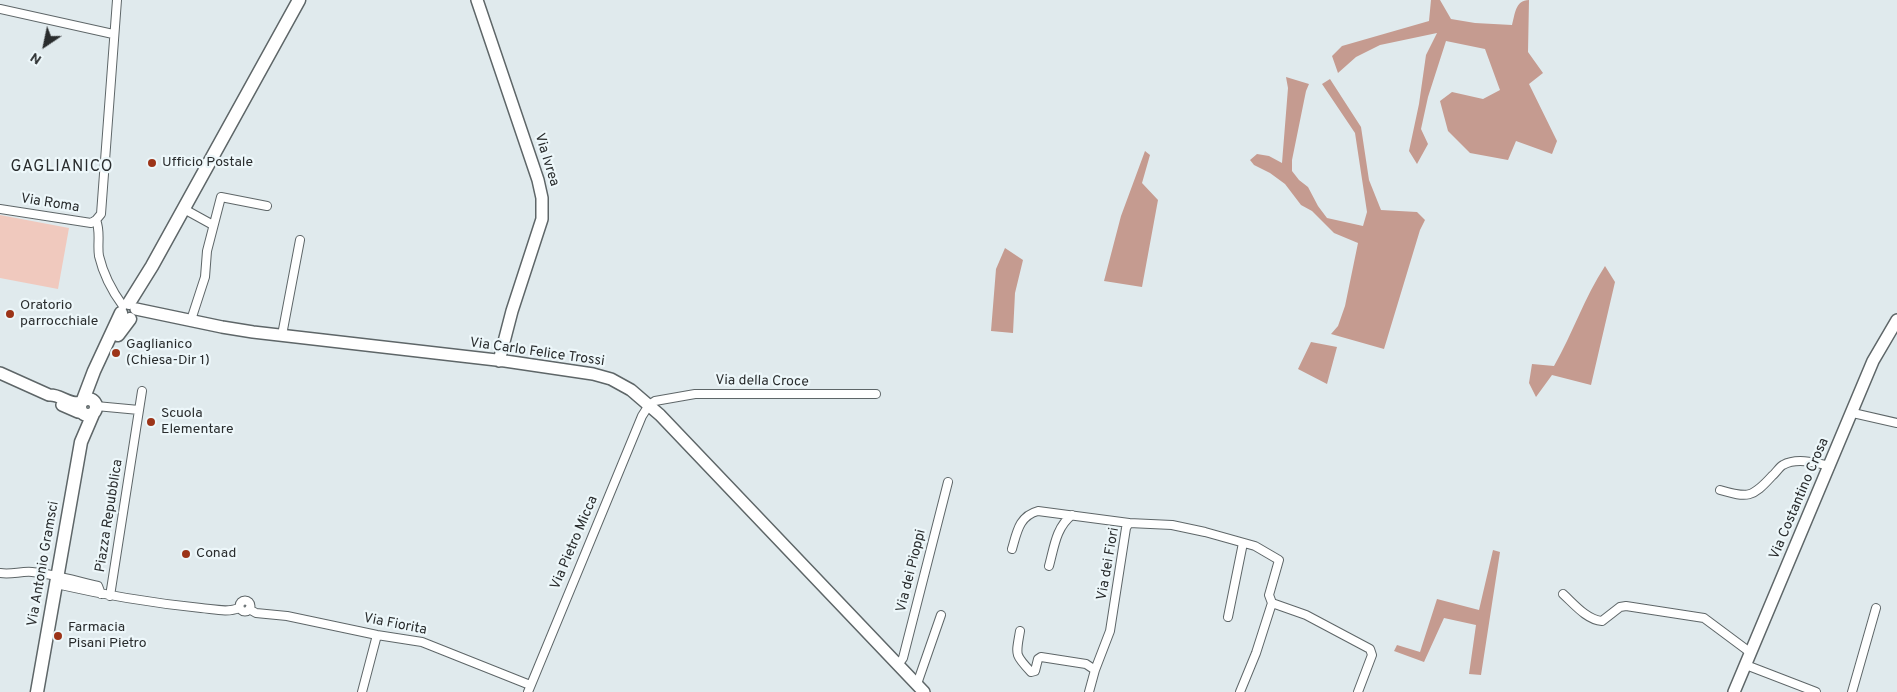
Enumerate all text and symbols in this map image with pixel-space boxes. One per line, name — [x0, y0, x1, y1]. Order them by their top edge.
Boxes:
north arrow — [20, 20, 70, 70]
text: N — [27, 48, 45, 68]
street label: Via Ivrea — [530, 131, 562, 189]
place label: Ufficio Postale — [162, 155, 253, 171]
marker: Ufficio Postale — [146, 157, 158, 169]
district label: GAGLIANICO — [9, 158, 115, 178]
street label: Via Roma — [19, 191, 81, 217]
place label: Oratorio parrocchiale — [20, 298, 98, 331]
marker: Oratorio parrocchiale — [4, 308, 16, 320]
street label: Via Carlo Felice Trossi — [469, 335, 605, 371]
place label: Gaglianico (Chiesa-Dir 1) — [126, 337, 210, 370]
marker: Gaglianico (Chiesa-Dir 1) — [110, 347, 122, 359]
street label: Via della Croce — [715, 373, 809, 391]
place label: Scuola Elementare — [161, 406, 233, 438]
marker: Scuola Elementare — [145, 416, 157, 428]
street label: Via Costantino Crosa — [1767, 436, 1833, 562]
street label: Piazza Repubblica — [93, 458, 127, 574]
street label: Via Pietro Micca — [548, 494, 602, 592]
street label: Via Antonio Gramsci — [25, 500, 63, 628]
street label: Via dei Fiori — [1094, 526, 1124, 602]
street label: Via dei Pioppi — [894, 528, 930, 614]
place label: Conad — [196, 546, 236, 562]
marker: Conad — [180, 548, 192, 560]
street label: Via Fiorita — [362, 611, 428, 639]
place label: Farmacia Pisani Pietro — [68, 620, 146, 652]
marker: Farmacia Pisani Pietro — [52, 630, 64, 642]

